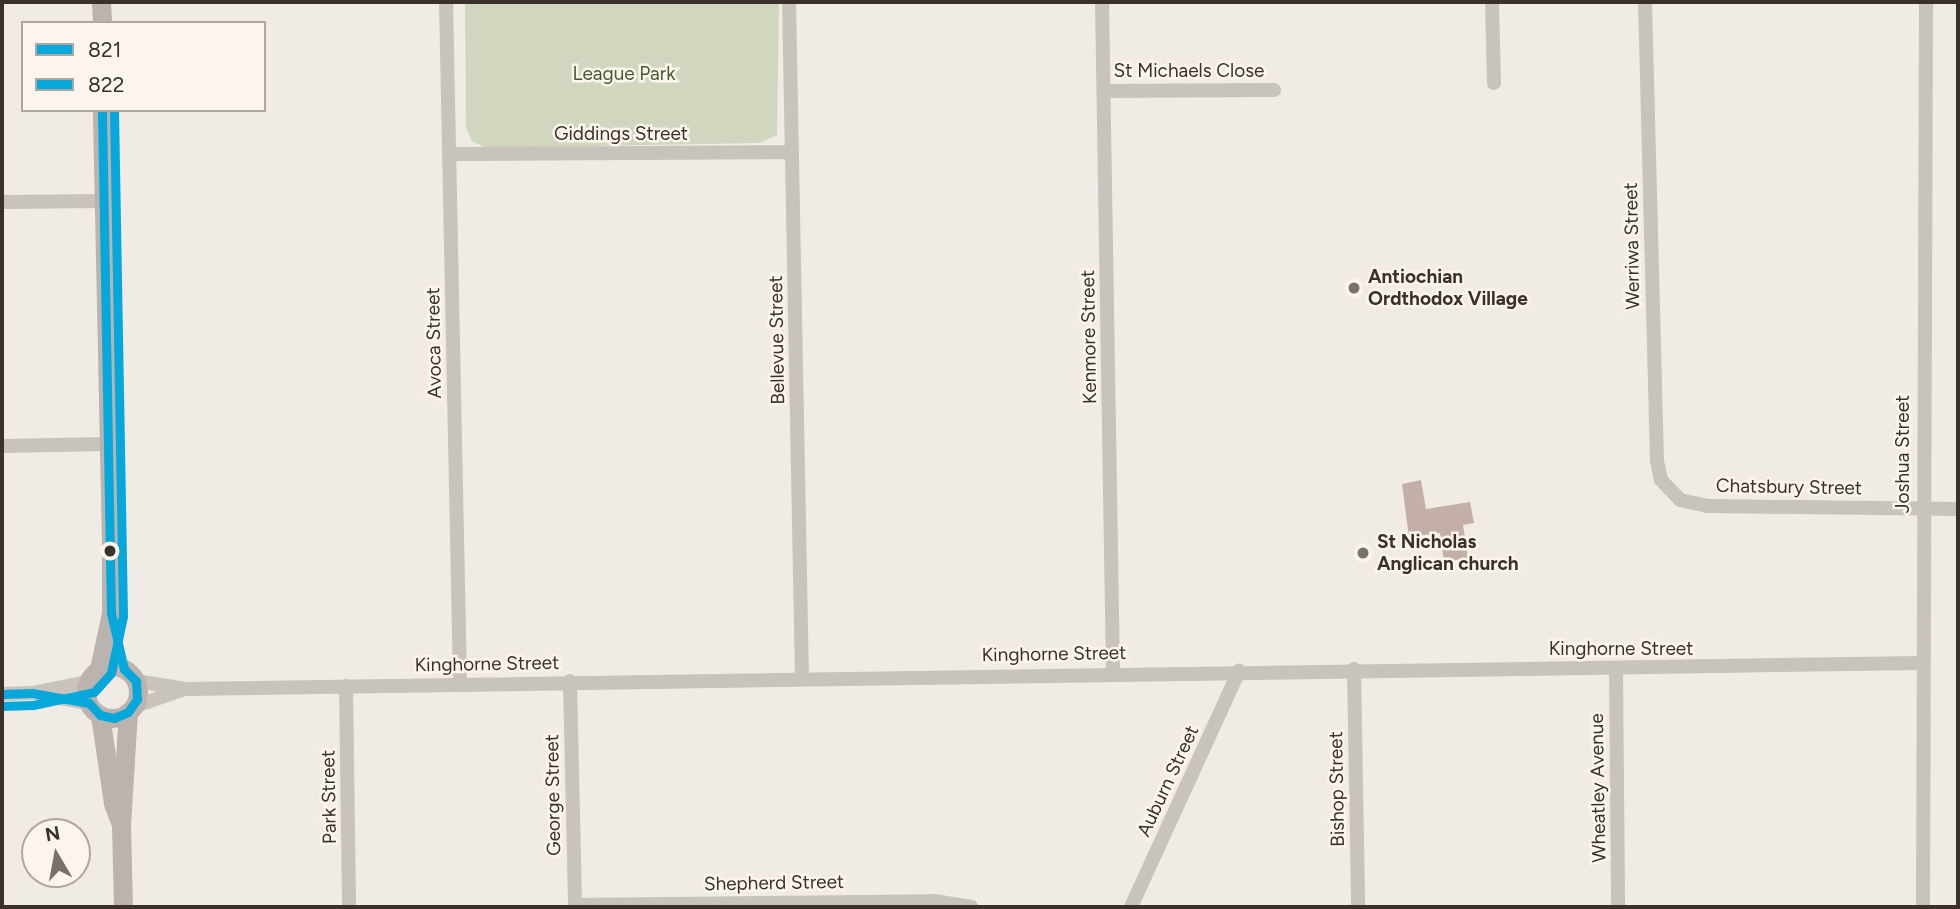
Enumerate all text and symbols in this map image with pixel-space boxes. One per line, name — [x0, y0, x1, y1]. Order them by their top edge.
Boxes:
legend — [21, 21, 266, 112]
text: 821 — [88, 37, 121, 62]
street label: St Michaels Close — [1114, 60, 1264, 82]
park label: League Park — [573, 63, 675, 85]
text: 822 — [88, 72, 124, 97]
street label: Giddings Street — [554, 123, 688, 145]
street label: Werriwa Street — [1619, 182, 1645, 310]
place label: Antiochian Ordthodox Village — [1368, 266, 1528, 310]
street label: Kenmore Street — [1076, 270, 1102, 404]
street label: Bellevue Street — [764, 275, 790, 405]
marker: Antiochian Ordthodox Village — [1346, 280, 1362, 296]
street label: Avoca Street — [422, 287, 446, 399]
street label: Joshua Street — [1892, 395, 1914, 513]
street label: Chatsbury Street — [1716, 474, 1862, 500]
place label: St Nicholas Anglican church — [1377, 531, 1519, 575]
unlabelled marker — [103, 544, 117, 558]
marker: St Nicholas Anglican church — [1355, 545, 1371, 561]
street label: Kinghorne Street — [1549, 638, 1693, 660]
street label: Kinghorne Street — [981, 641, 1127, 667]
street label: Kinghorne Street — [414, 651, 560, 677]
street label: Wheatley Avenue — [1585, 713, 1611, 863]
street label: Auburn Street — [1132, 722, 1204, 840]
street label: Bishop Street — [1325, 731, 1349, 847]
street label: George Street — [541, 734, 565, 856]
street label: Park Street — [317, 750, 341, 844]
north arrow — [21, 818, 91, 888]
text: N — [43, 821, 62, 846]
street label: Shepherd Street — [704, 870, 844, 896]

